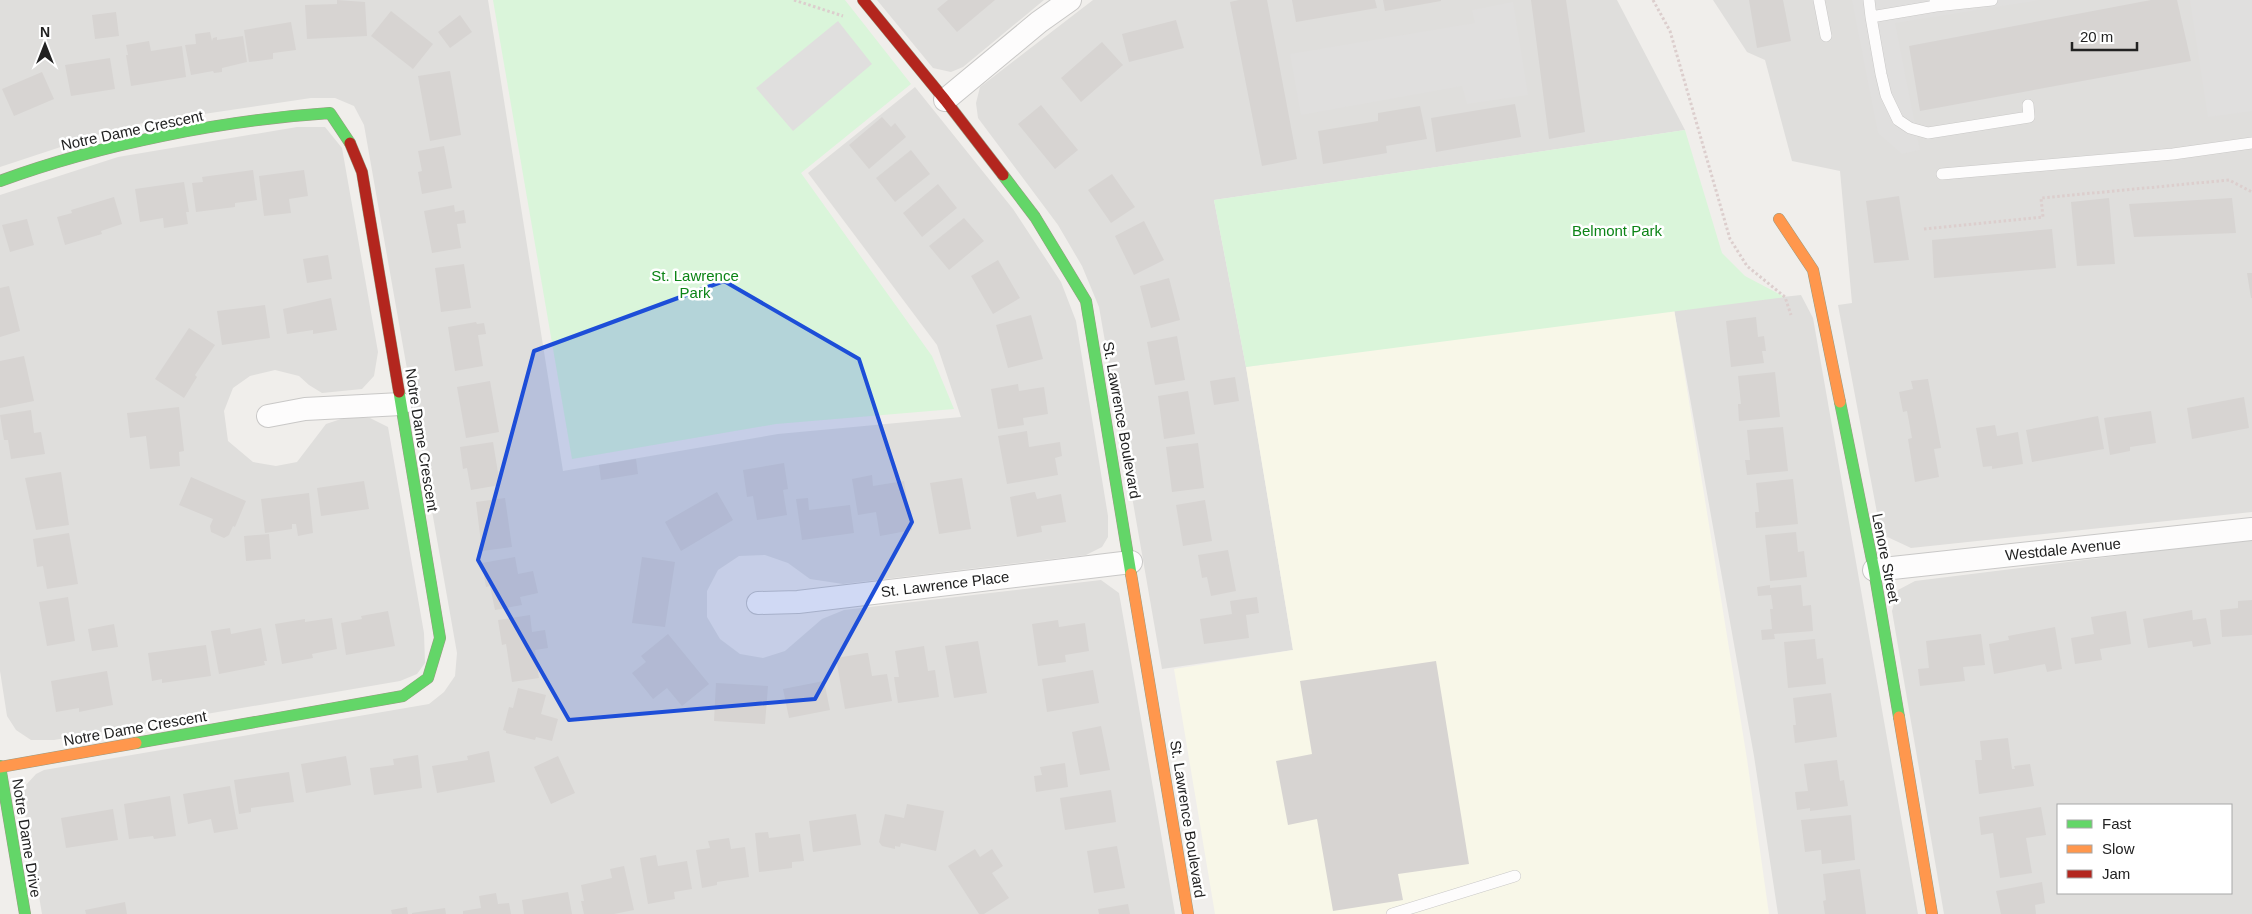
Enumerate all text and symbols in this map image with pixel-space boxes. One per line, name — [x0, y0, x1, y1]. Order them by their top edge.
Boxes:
north arrow — [20, 20, 70, 70]
scale bar — [2072, 20, 2137, 52]
text: N — [40, 24, 50, 40]
text: 20 m — [2080, 28, 2113, 45]
street label: Notre Dame Crescent — [59, 106, 206, 153]
park label: Belmont Park — [1572, 222, 1663, 239]
park label: St. Lawrence Park — [651, 267, 739, 301]
street label: St. Lawrence Boulevard — [1100, 340, 1144, 500]
street label: Notre Dame Crescent — [402, 367, 442, 514]
street label: Lenore Street — [1869, 512, 1903, 605]
street label: Westdale Avenue — [2004, 534, 2122, 564]
street label: St. Lawrence Place — [880, 568, 1010, 600]
street label: Notre Dame Crescent — [62, 707, 209, 749]
street label: St. Lawrence Boulevard — [1167, 739, 1209, 899]
street label: Notre Dame Drive — [9, 777, 45, 899]
legend — [2057, 804, 2232, 894]
text: Fast — [2102, 815, 2132, 832]
text: Slow — [2102, 840, 2135, 857]
text: Jam — [2102, 865, 2130, 882]

